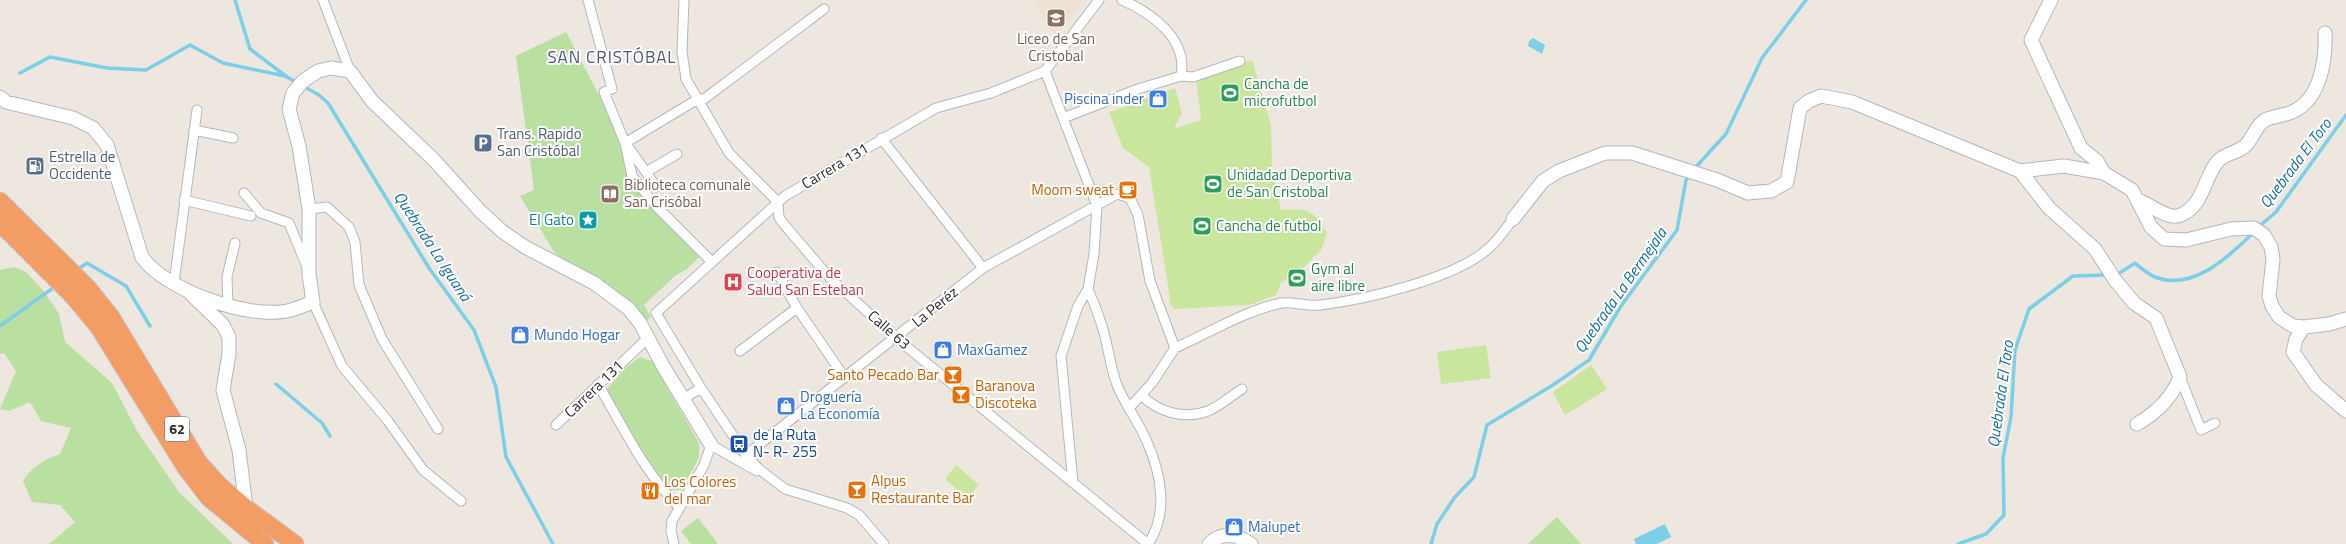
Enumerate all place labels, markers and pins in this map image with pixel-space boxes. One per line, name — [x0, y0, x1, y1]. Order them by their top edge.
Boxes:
school or university icon: Liceo de San Cristobal — [1045, 7, 1067, 29]
place label: Liceo de San Cristobal — [1017, 27, 1095, 67]
place label: Cancha de microfutbol — [1244, 72, 1317, 112]
sports icon: Cancha de microfutbol — [1219, 82, 1241, 104]
place label: Piscina inder — [1064, 87, 1144, 110]
shop icon: Piscina inder — [1147, 88, 1169, 110]
place label: Trans. Rapido San Cristóbal — [497, 122, 582, 162]
parking icon: Trans. Rapido San Cristóbal — [472, 132, 494, 154]
place label: Estrella de Occidente — [49, 145, 115, 185]
fuel station icon: Estrella de Occidente — [24, 155, 46, 177]
place label: Unidadad Deportiva de San Cristobal — [1227, 163, 1352, 203]
place label: Biblioteca comunale San Crisóbal — [624, 173, 751, 213]
sports icon: Unidadad Deportiva de San Cristobal — [1202, 173, 1224, 195]
place label: Moom sweat — [1031, 178, 1115, 201]
cafe icon: Moom sweat — [1117, 179, 1139, 201]
library icon: Biblioteca comunale San Crisóbal — [599, 183, 621, 205]
place label: El Gato — [529, 208, 574, 231]
place icon: El Gato — [577, 209, 599, 231]
place label: Cancha de futbol — [1216, 214, 1321, 237]
sports icon: Cancha de futbol — [1191, 215, 1213, 237]
place label: Gym al aire libre — [1311, 257, 1365, 297]
place label: Cooperativa de Salud San Esteban — [747, 261, 864, 301]
sports icon: Gym al aire libre — [1286, 267, 1308, 289]
hospital icon: Cooperativa de Salud San Esteban — [722, 271, 744, 293]
place label: Mundo Hogar — [534, 323, 620, 346]
shop icon: Mundo Hogar — [509, 324, 531, 346]
place label: MaxGamez — [957, 338, 1028, 361]
shop icon: MaxGamez — [932, 339, 954, 361]
place label: Santo Pecado Bar — [827, 363, 939, 386]
bar icon: Santo Pecado Bar — [942, 364, 964, 386]
place label: Baranova Discoteka — [975, 374, 1037, 414]
bar icon: Baranova Discoteka — [950, 384, 972, 406]
place label: Droguería La Economía — [800, 385, 880, 425]
shop icon: Droguería La Economía — [775, 395, 797, 417]
place label: de la Ruta N- R- 255 — [753, 423, 817, 463]
bus stop icon: de la Ruta N- R- 255 — [728, 433, 750, 455]
place label: Alpus Restaurante Bar — [871, 469, 974, 509]
place label: Los Colores del mar — [664, 470, 736, 510]
bar icon: Alpus Restaurante Bar — [846, 479, 868, 501]
restaurant icon: Los Colores del mar — [639, 480, 661, 502]
place label: Malupet — [1248, 515, 1301, 538]
shop icon: Malupet — [1223, 516, 1245, 538]

